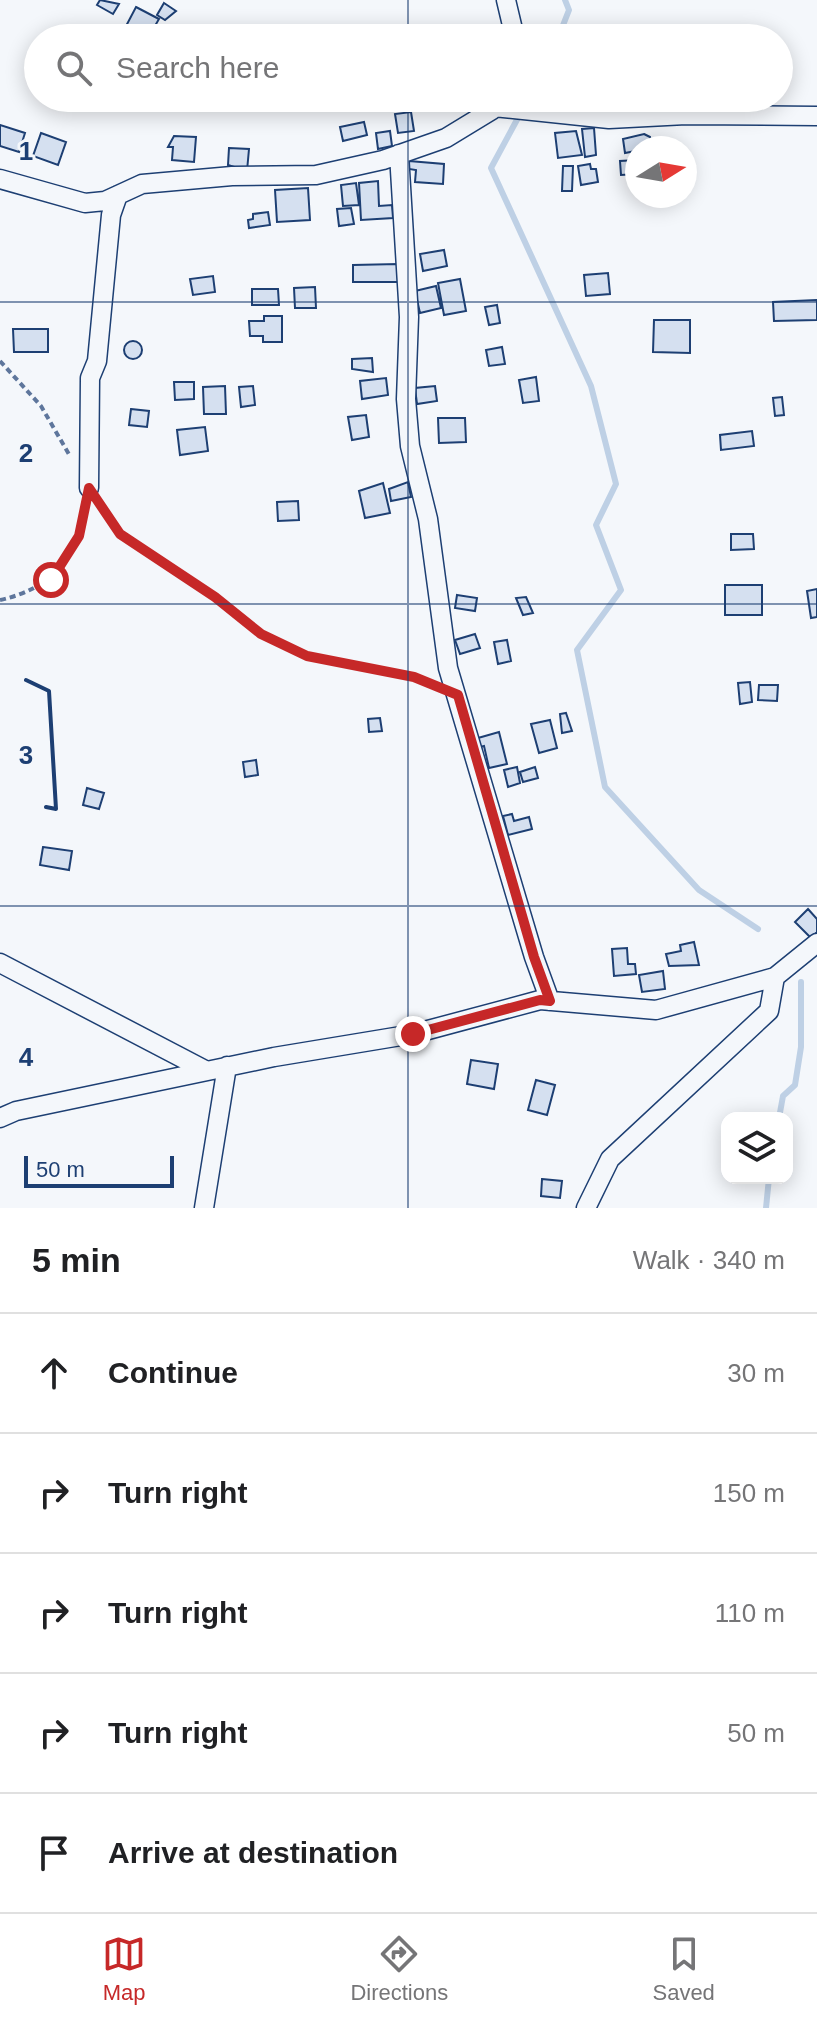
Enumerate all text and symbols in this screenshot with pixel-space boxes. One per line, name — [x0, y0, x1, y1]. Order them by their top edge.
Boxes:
search box — [24, 24, 793, 112]
icon: search — [52, 46, 96, 90]
text: Search here — [116, 51, 279, 84]
text: 1 — [19, 136, 33, 166]
north arrow — [625, 136, 697, 208]
text: 2 — [19, 438, 33, 468]
route start — [33, 562, 69, 598]
text: 3 — [19, 740, 33, 770]
route end — [395, 1016, 431, 1052]
text: 4 — [19, 1042, 34, 1072]
map controls — [721, 1112, 793, 1184]
button: layers — [721, 1112, 793, 1184]
scale bar — [24, 1152, 174, 1188]
text: 50 m — [36, 1157, 85, 1182]
text: 5 min — [32, 1241, 121, 1279]
text: Walk · 340 m — [633, 1245, 785, 1275]
icon: ahead — [32, 1351, 76, 1395]
text: Continue — [108, 1356, 238, 1389]
text: 30 m — [727, 1358, 785, 1388]
icon: right — [32, 1471, 76, 1515]
text: Turn right — [108, 1476, 247, 1509]
text: 150 m — [713, 1478, 785, 1508]
icon: right — [32, 1591, 76, 1635]
text: Turn right — [108, 1596, 247, 1629]
text: 110 m — [715, 1598, 785, 1628]
icon: right — [32, 1711, 76, 1755]
text: Turn right — [108, 1716, 247, 1749]
text: 50 m — [727, 1718, 785, 1748]
icon: arrive — [32, 1831, 76, 1875]
text: Arrive at destination — [108, 1836, 398, 1869]
tab: Map — [102, 1932, 146, 2006]
tab: Directions — [350, 1932, 448, 2006]
tab: Saved — [652, 1932, 715, 2006]

